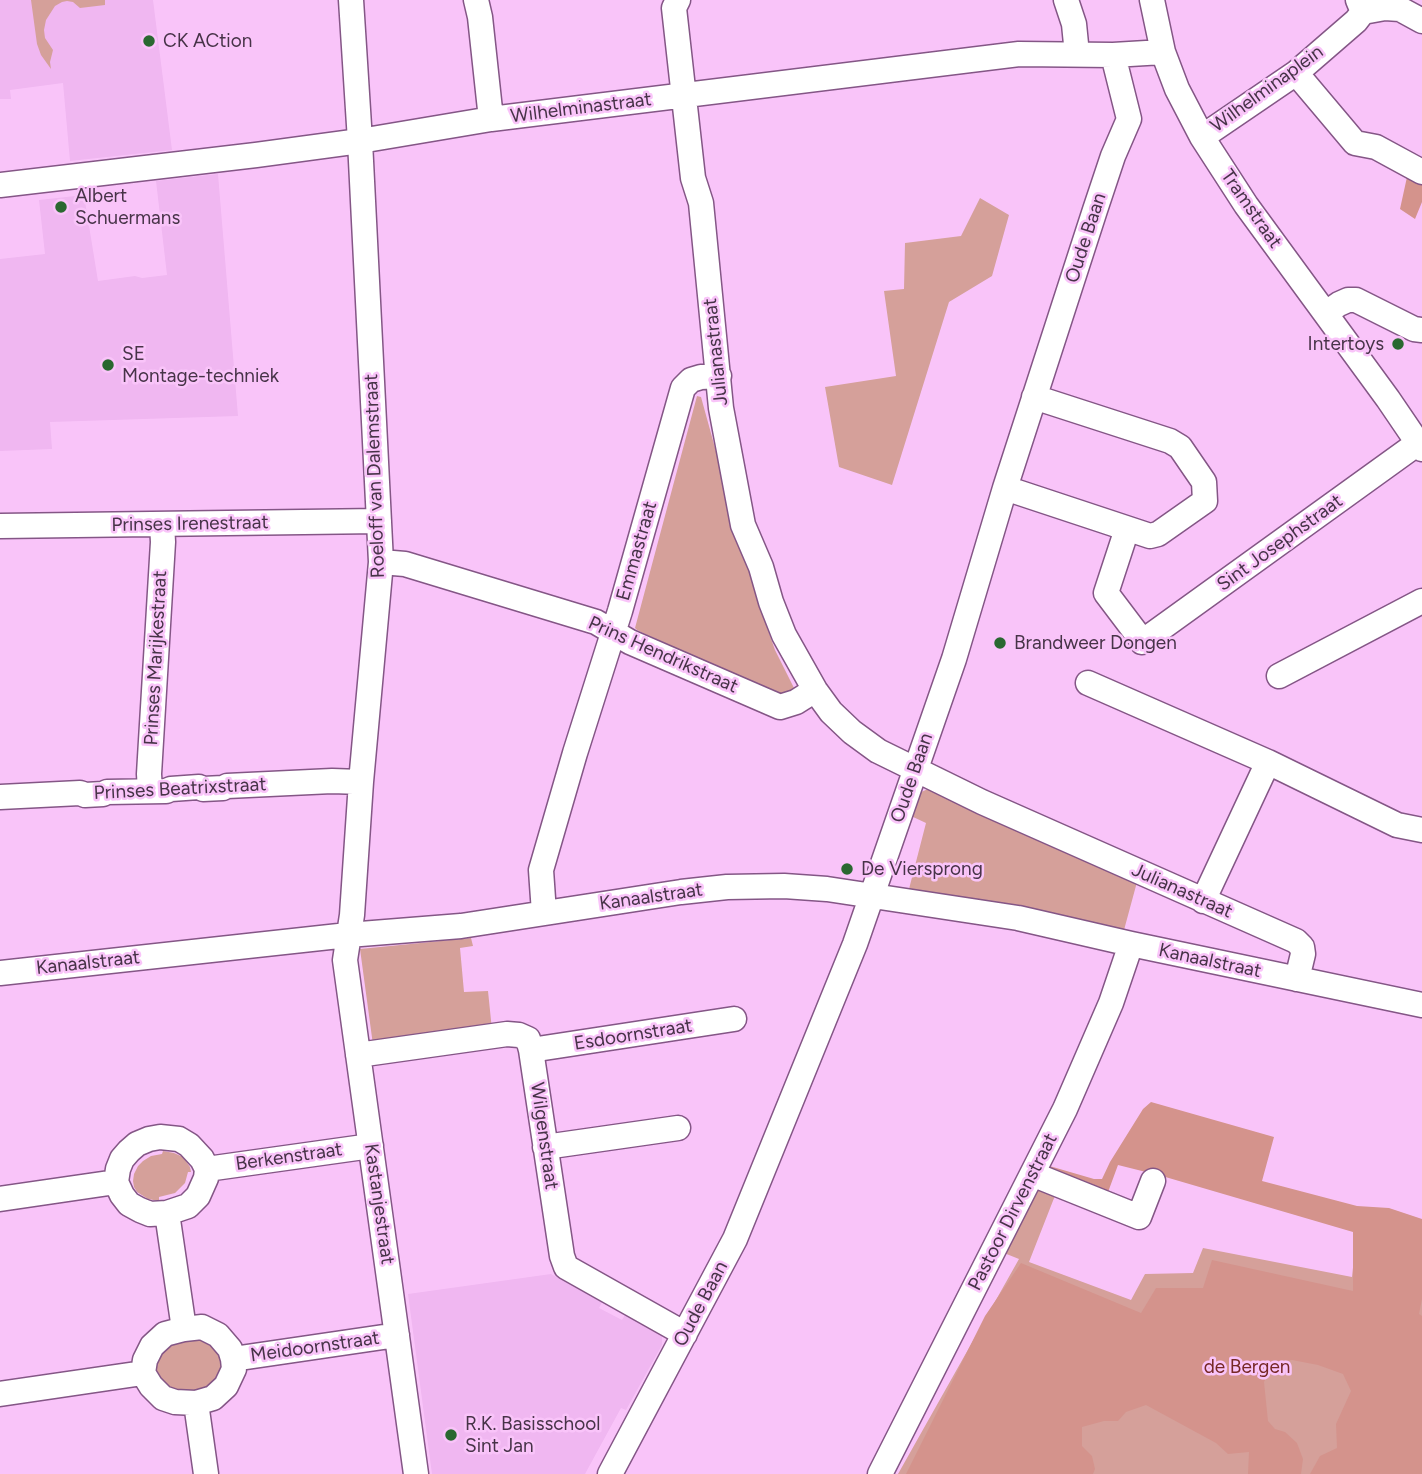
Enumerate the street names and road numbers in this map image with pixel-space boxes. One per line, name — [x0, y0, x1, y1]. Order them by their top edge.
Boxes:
street label: Wilhelminaplein — [1206, 40, 1328, 138]
street label: Wilhelminastraat — [509, 88, 653, 128]
street label: Tramstraat — [1216, 165, 1286, 253]
street label: Oude Baan — [1061, 190, 1111, 286]
street label: Julianastraat — [699, 297, 733, 407]
street label: Roeloff van Dalemstraat — [360, 373, 390, 579]
street label: Sint Josephstraat — [1213, 490, 1347, 596]
street label: Emmastraat — [612, 499, 662, 603]
street label: Prinses Irenestraat — [111, 511, 269, 537]
street label: Prinses Marijkestraat — [140, 570, 172, 746]
street label: Prins Hendrikstraat — [585, 612, 741, 698]
street label: Oude Baan — [886, 730, 938, 826]
street label: Prinses Beatrixstraat — [93, 773, 267, 805]
street label: Julianastraat — [1128, 859, 1236, 923]
street label: Kanaalstraat — [598, 878, 704, 916]
street label: Kanaalstraat — [1157, 939, 1263, 983]
street label: Kanaalstraat — [35, 946, 141, 980]
street label: Esdoornstraat — [572, 1014, 694, 1056]
street label: Wilgenstraat — [525, 1081, 563, 1191]
street label: Pastoor Dirvenstraat — [964, 1130, 1062, 1294]
street label: Berkenstraat — [234, 1138, 344, 1176]
street label: Kastanjestraat — [359, 1142, 399, 1266]
street label: Oude Baan — [669, 1258, 733, 1350]
street label: Meidoornstraat — [249, 1327, 381, 1367]

